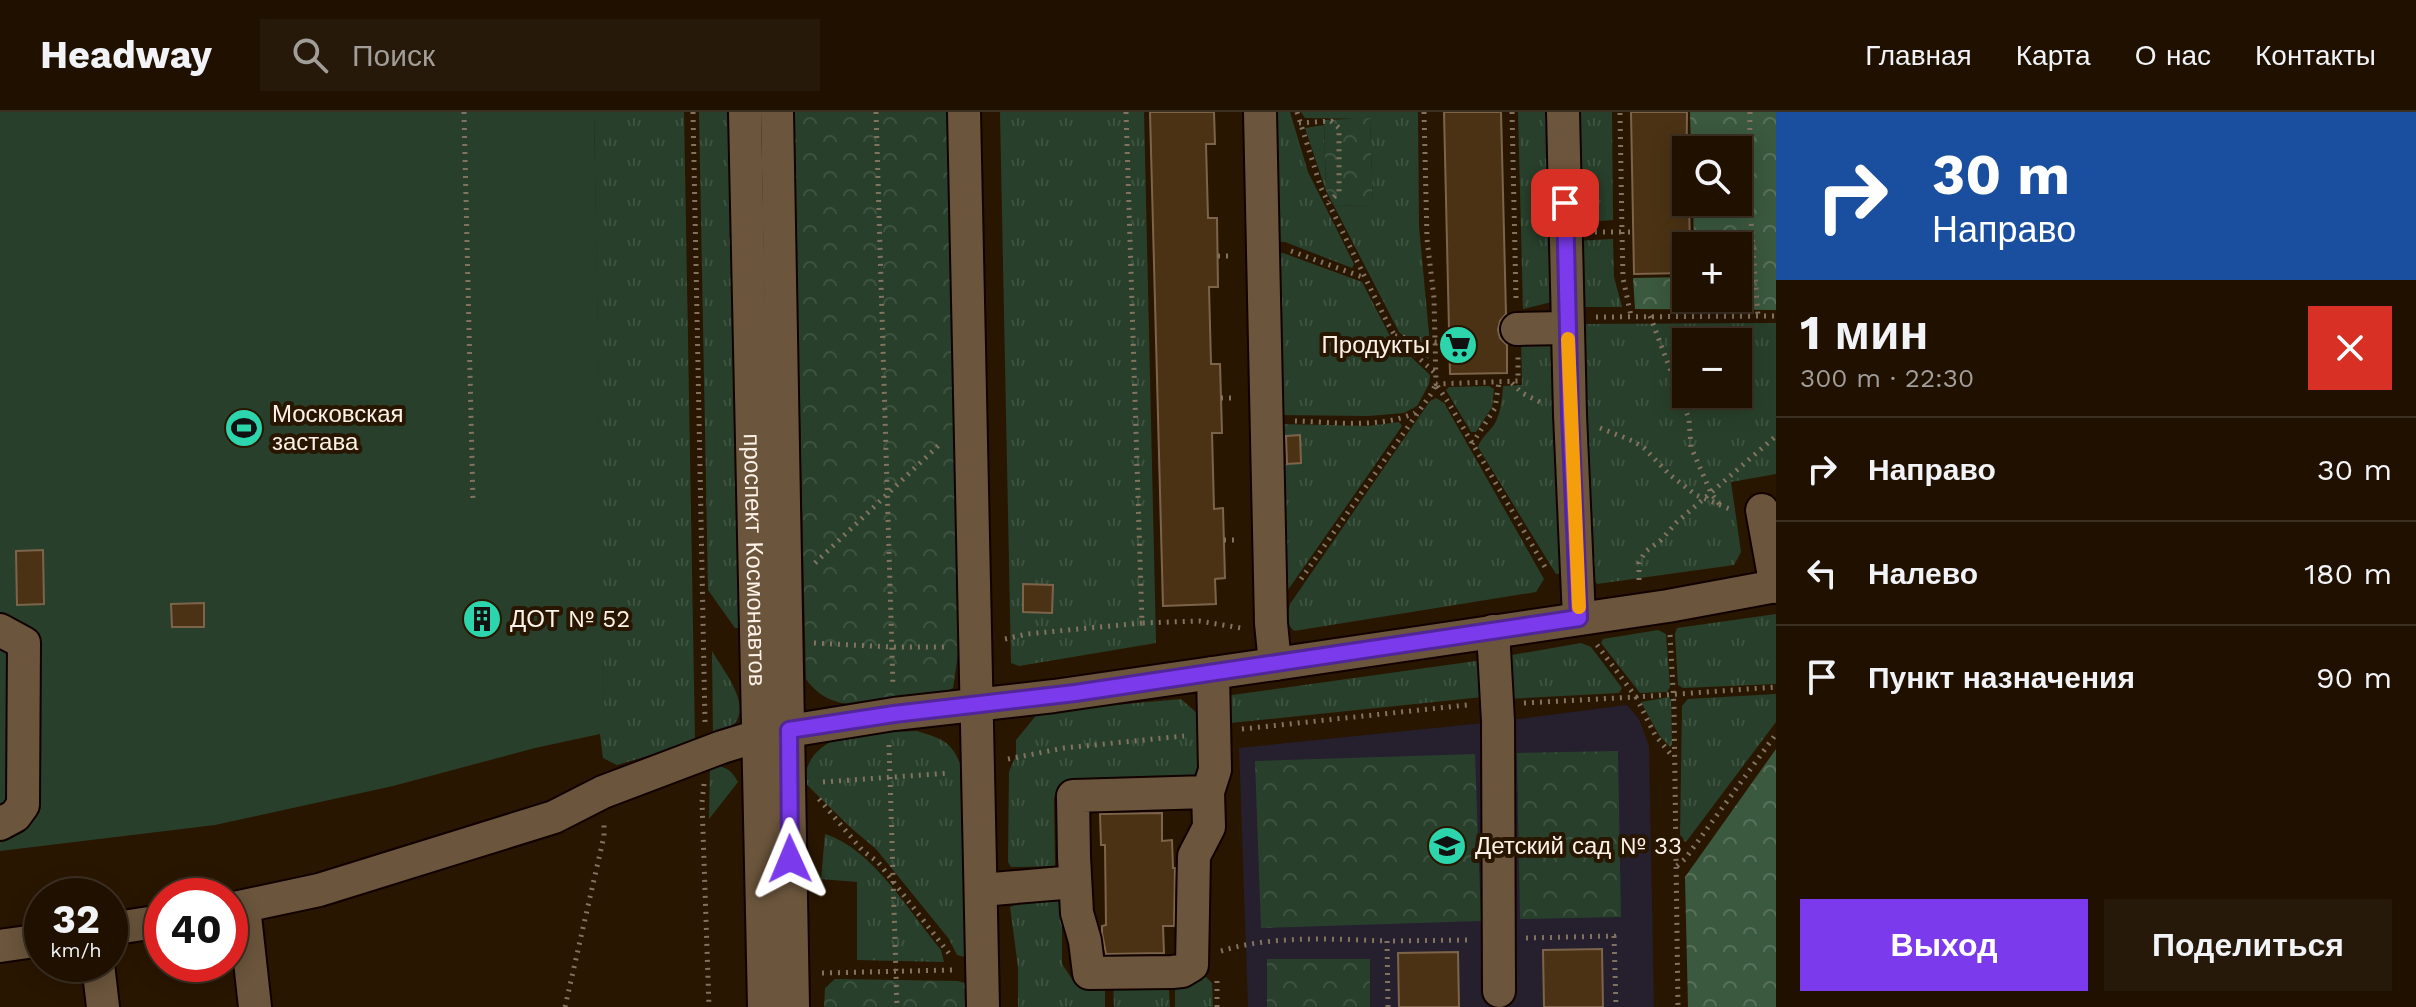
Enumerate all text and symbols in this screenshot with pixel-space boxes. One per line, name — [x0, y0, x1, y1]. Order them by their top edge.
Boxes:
search box — [260, 19, 820, 91]
text: Headway — [40, 33, 212, 77]
icon: search — [288, 33, 332, 77]
text: Поиск — [352, 38, 435, 73]
text: Главная — [1865, 39, 1972, 72]
text: Карта — [2016, 39, 2091, 72]
text: О нас — [2135, 39, 2211, 72]
text: Контакты — [2255, 39, 2376, 72]
map controls — [1672, 136, 1752, 408]
button: search — [1672, 136, 1752, 216]
text: 30 m — [1932, 142, 2070, 208]
icon: right — [1800, 144, 1904, 248]
pin — [1531, 169, 1599, 237]
icon: arrive — [1543, 181, 1587, 225]
text: Направо — [1932, 209, 2076, 251]
button: + — [1672, 232, 1752, 312]
text: 1 мин — [1800, 304, 1928, 361]
button: close — [2308, 306, 2392, 390]
supermarket icon: Продукты — [1437, 324, 1479, 366]
button: − — [1672, 328, 1752, 408]
place label: Продукты — [1322, 331, 1430, 359]
text: 300 m · 22:30 — [1800, 363, 1974, 393]
place label: Московская застава — [272, 400, 404, 456]
sports icon: Московская застава — [223, 407, 265, 449]
street label: проспект Космонавтов — [738, 433, 771, 687]
icon: right — [1800, 447, 1844, 491]
text: Направо — [1868, 452, 1996, 487]
text: 30 m — [2317, 452, 2392, 487]
icon: left — [1800, 551, 1844, 595]
text: Налево — [1868, 556, 1978, 591]
text: 180 m — [2304, 556, 2392, 591]
building icon: ДОТ № 52 — [461, 598, 503, 640]
place label: ДОТ № 52 — [510, 605, 630, 633]
icon: arrive — [1800, 655, 1844, 699]
text: Пункт назначения — [1868, 660, 2135, 695]
text: 90 m — [2316, 660, 2392, 695]
position arrow — [748, 817, 832, 901]
school or university icon: Детский сад № 33 — [1426, 825, 1468, 867]
place label: Детский сад № 33 — [1475, 832, 1682, 860]
speed limit sign: 40 — [144, 878, 248, 982]
text: 32 — [52, 896, 100, 943]
button: Выход — [1800, 899, 2088, 991]
button: Поделиться — [2104, 899, 2392, 991]
text: km/h — [50, 938, 102, 962]

